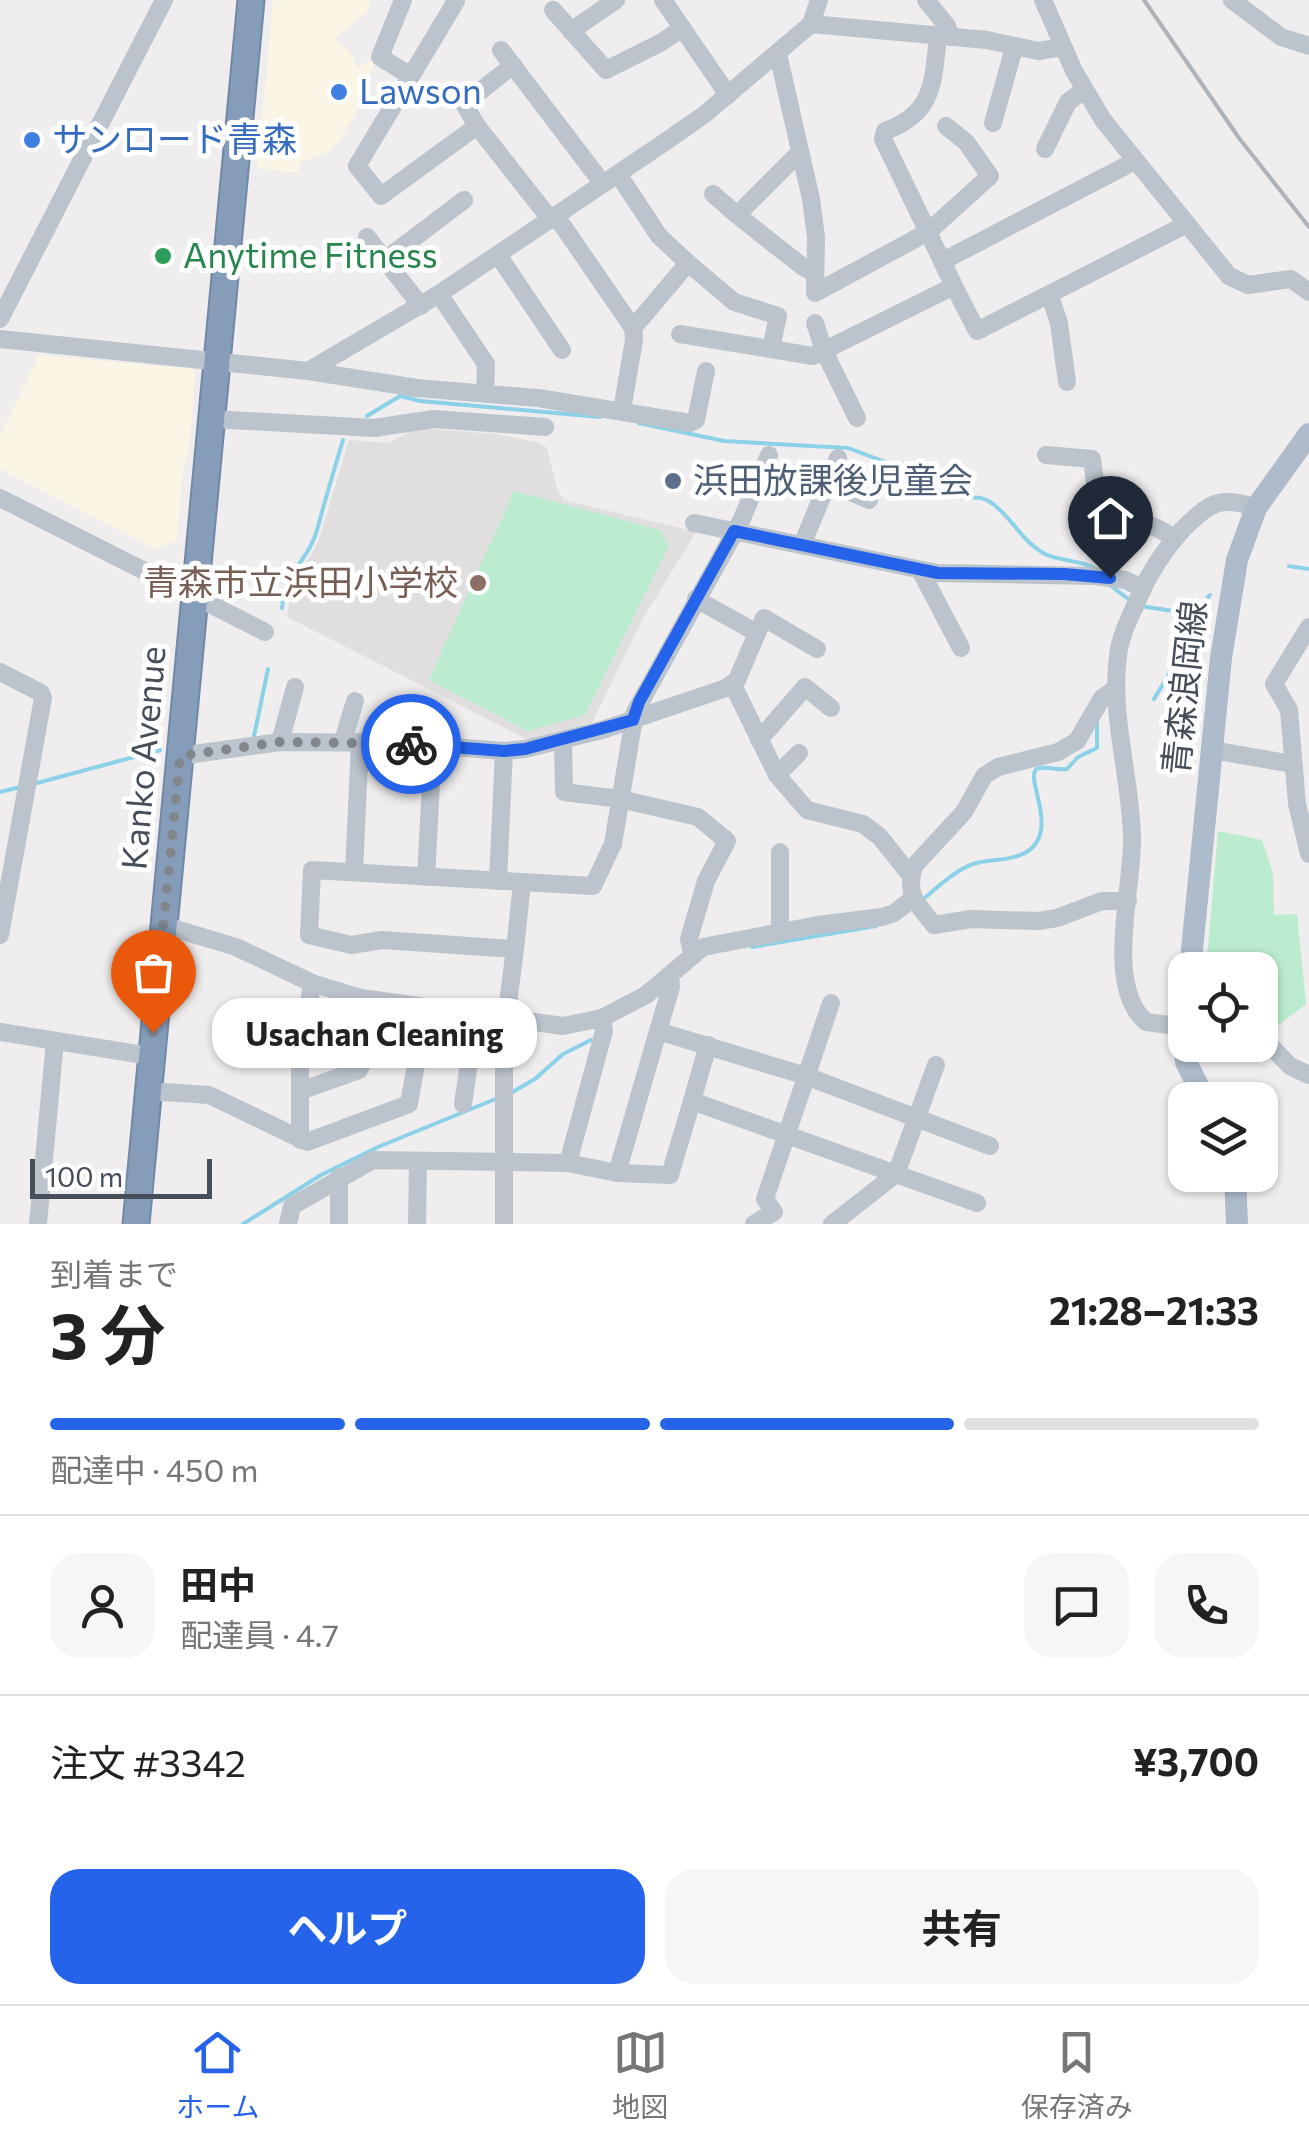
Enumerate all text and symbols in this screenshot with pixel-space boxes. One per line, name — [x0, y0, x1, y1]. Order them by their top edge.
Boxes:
place label: Lawson — [359, 68, 482, 111]
marker: Lawson — [328, 81, 350, 103]
place label: サンロード青森 — [52, 116, 297, 159]
marker: サンロード青森 — [21, 129, 43, 151]
place label: Anytime Fitness — [183, 232, 438, 275]
marker: Anytime Fitness — [152, 245, 174, 267]
place label: 浜田放課後児童会 — [693, 457, 973, 500]
marker: 浜田放課後児童会 — [662, 470, 684, 492]
pin — [1068, 476, 1153, 579]
icon: home — [1083, 491, 1138, 546]
place label: 青森市立浜田小学校 — [143, 559, 458, 602]
marker: 青森市立浜田小学校 — [467, 572, 489, 594]
street label: 青森浪岡線 — [1152, 598, 1213, 777]
street label: Kanko Avenue — [110, 644, 173, 871]
courier — [361, 694, 461, 794]
icon: bike — [384, 717, 439, 772]
pin — [111, 930, 196, 1033]
icon: bag — [126, 945, 181, 1000]
map controls — [1168, 952, 1278, 1192]
button: locate — [1168, 952, 1278, 1062]
callout: Usachan Cleaning — [213, 997, 538, 1067]
text: Usachan Cleaning — [245, 1013, 504, 1053]
button: layers — [1168, 1082, 1278, 1192]
scale bar — [30, 1154, 212, 1198]
text: 100 m — [45, 1159, 123, 1193]
text: 到着まで — [50, 1253, 178, 1293]
text: 21:28–21:33 — [1049, 1286, 1259, 1333]
text: 3 分 — [50, 1293, 165, 1372]
text: 配達中 · 450 m — [50, 1449, 258, 1489]
button: person — [50, 1553, 155, 1658]
button: chat — [1024, 1553, 1129, 1658]
button: phone — [1154, 1553, 1259, 1658]
text: 田中 — [180, 1560, 256, 1607]
text: 配達員 · 4.7 — [180, 1614, 339, 1654]
text: ¥3,700 — [1133, 1737, 1259, 1784]
text: 注文 #3342 — [50, 1738, 246, 1785]
button: ヘルプ — [50, 1869, 645, 1984]
button: 共有 — [665, 1869, 1259, 1984]
tab: ホーム — [176, 2025, 259, 2125]
tab: 地図 — [612, 2025, 668, 2125]
tab: 保存済み — [1021, 2025, 1133, 2125]

